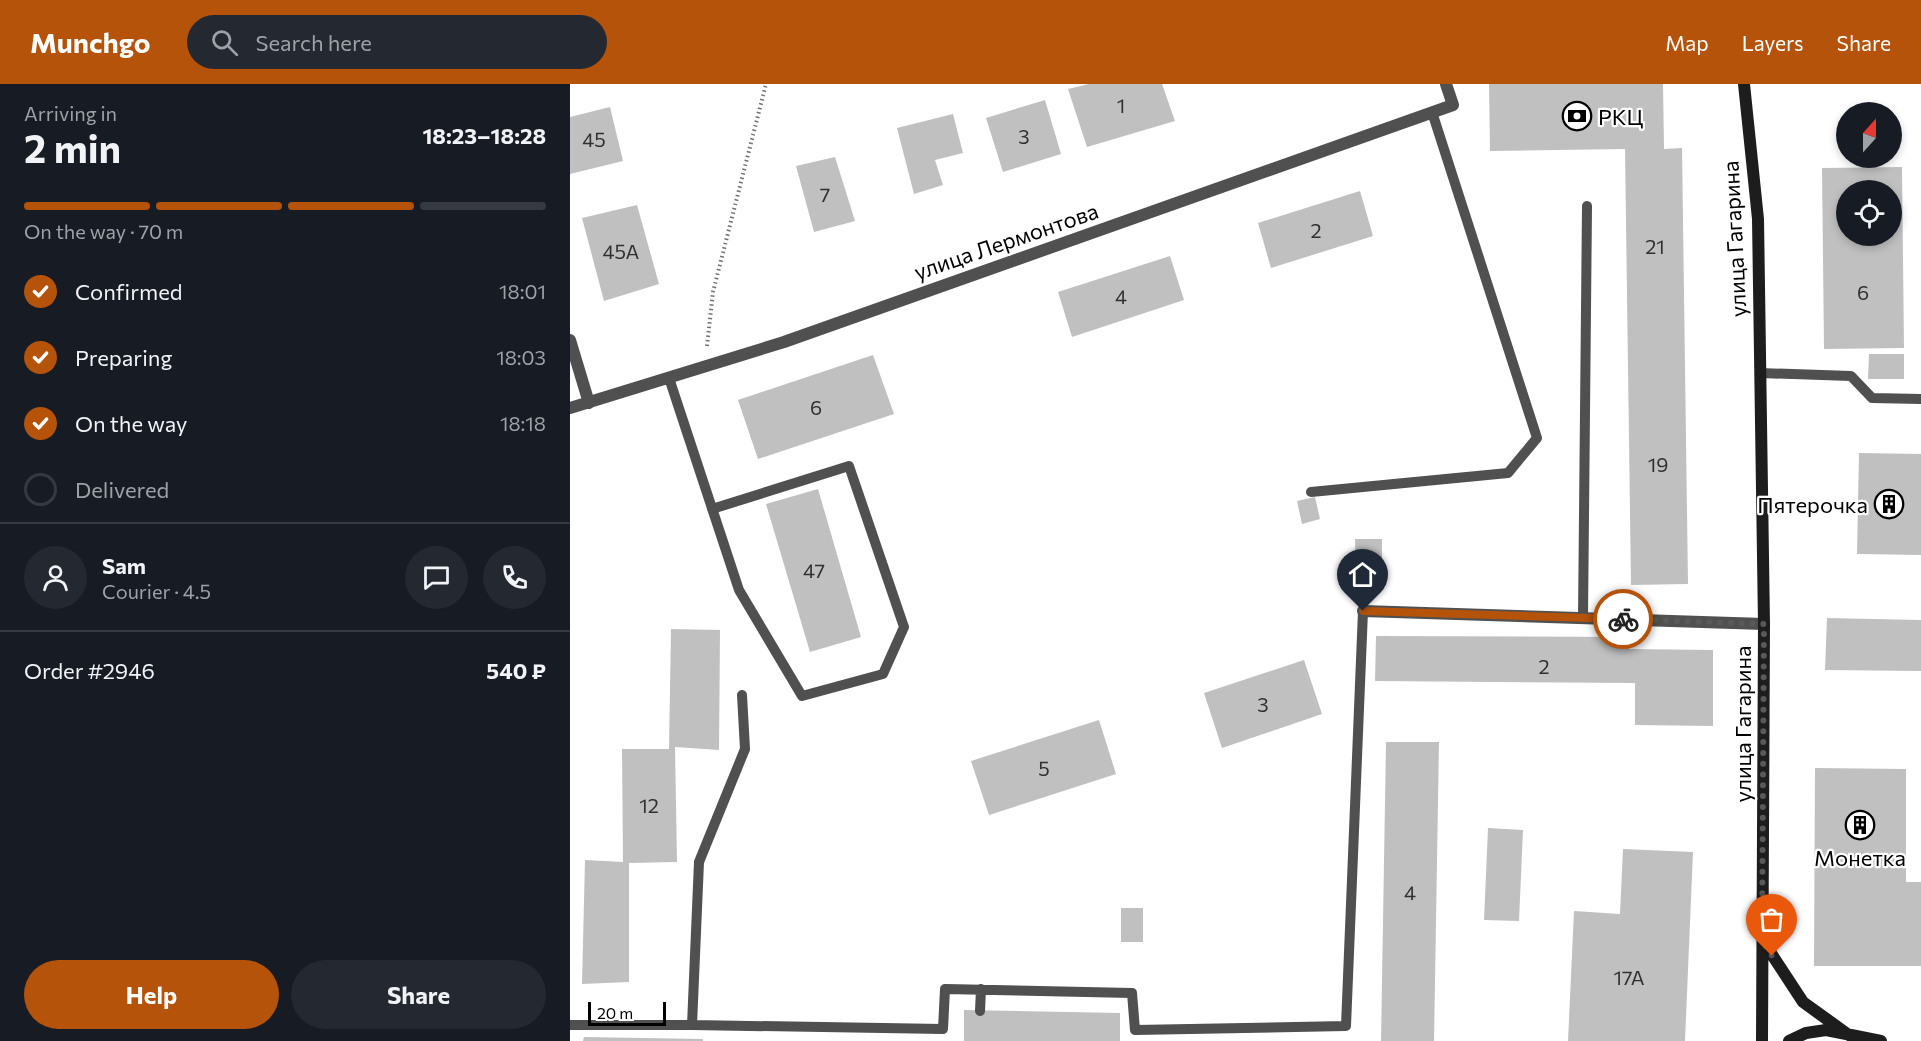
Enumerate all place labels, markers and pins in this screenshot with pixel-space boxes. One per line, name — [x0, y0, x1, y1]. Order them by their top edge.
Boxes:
bank icon: РКЦ — [1561, 100, 1593, 132]
place label: РКЦ — [1598, 103, 1644, 130]
building icon: Пятерочка — [1873, 488, 1905, 520]
place label: Пятерочка — [1757, 491, 1868, 518]
pin — [1337, 549, 1388, 611]
building icon: Монетка — [1844, 809, 1876, 841]
place label: Монетка — [1814, 844, 1906, 871]
pin — [1746, 894, 1797, 956]

